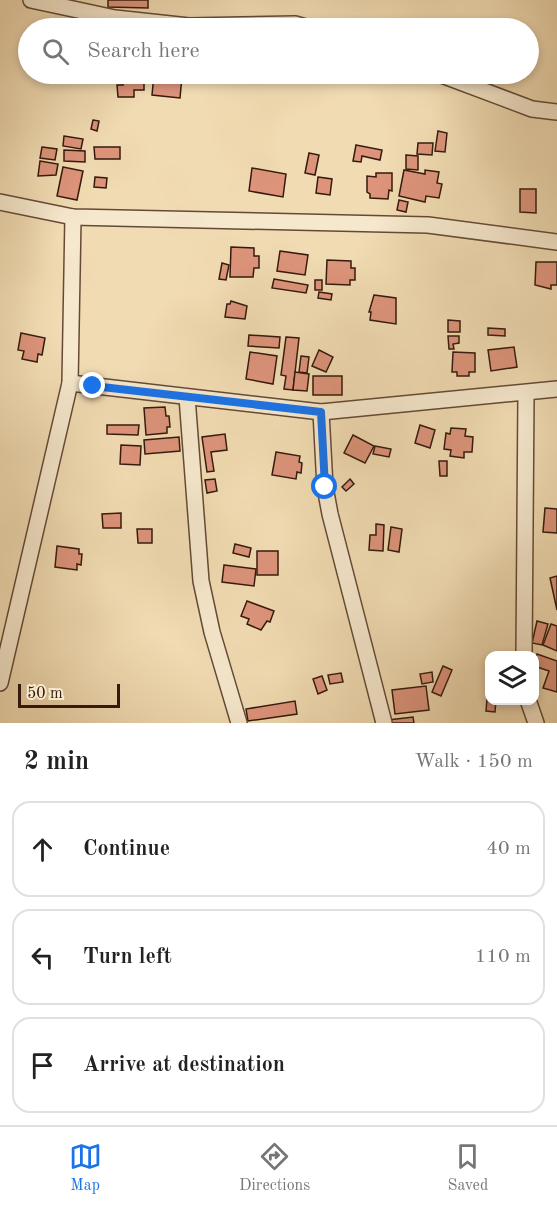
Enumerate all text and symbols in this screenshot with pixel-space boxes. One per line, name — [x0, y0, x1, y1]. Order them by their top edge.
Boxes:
search box — [18, 18, 539, 84]
icon: search — [39, 35, 72, 68]
text: Search here — [87, 40, 200, 62]
route end — [79, 372, 105, 398]
route start — [311, 473, 337, 499]
map controls — [485, 651, 539, 705]
button: layers — [485, 651, 539, 705]
scale bar — [18, 681, 120, 708]
text: 50 m — [27, 686, 63, 702]
text: 2 min — [24, 749, 89, 775]
text: Walk · 150 m — [414, 752, 533, 772]
icon: ahead — [26, 833, 59, 866]
text: Continue — [83, 838, 170, 860]
text: 40 m — [486, 839, 531, 859]
icon: left — [26, 941, 59, 974]
text: Turn left — [83, 946, 172, 968]
text: 110 m — [475, 947, 531, 967]
icon: arrive — [26, 1049, 59, 1082]
text: Arrive at destination — [83, 1054, 285, 1076]
tab: Map — [69, 1140, 102, 1196]
tab: Directions — [239, 1140, 310, 1196]
tab: Saved — [448, 1140, 488, 1196]

